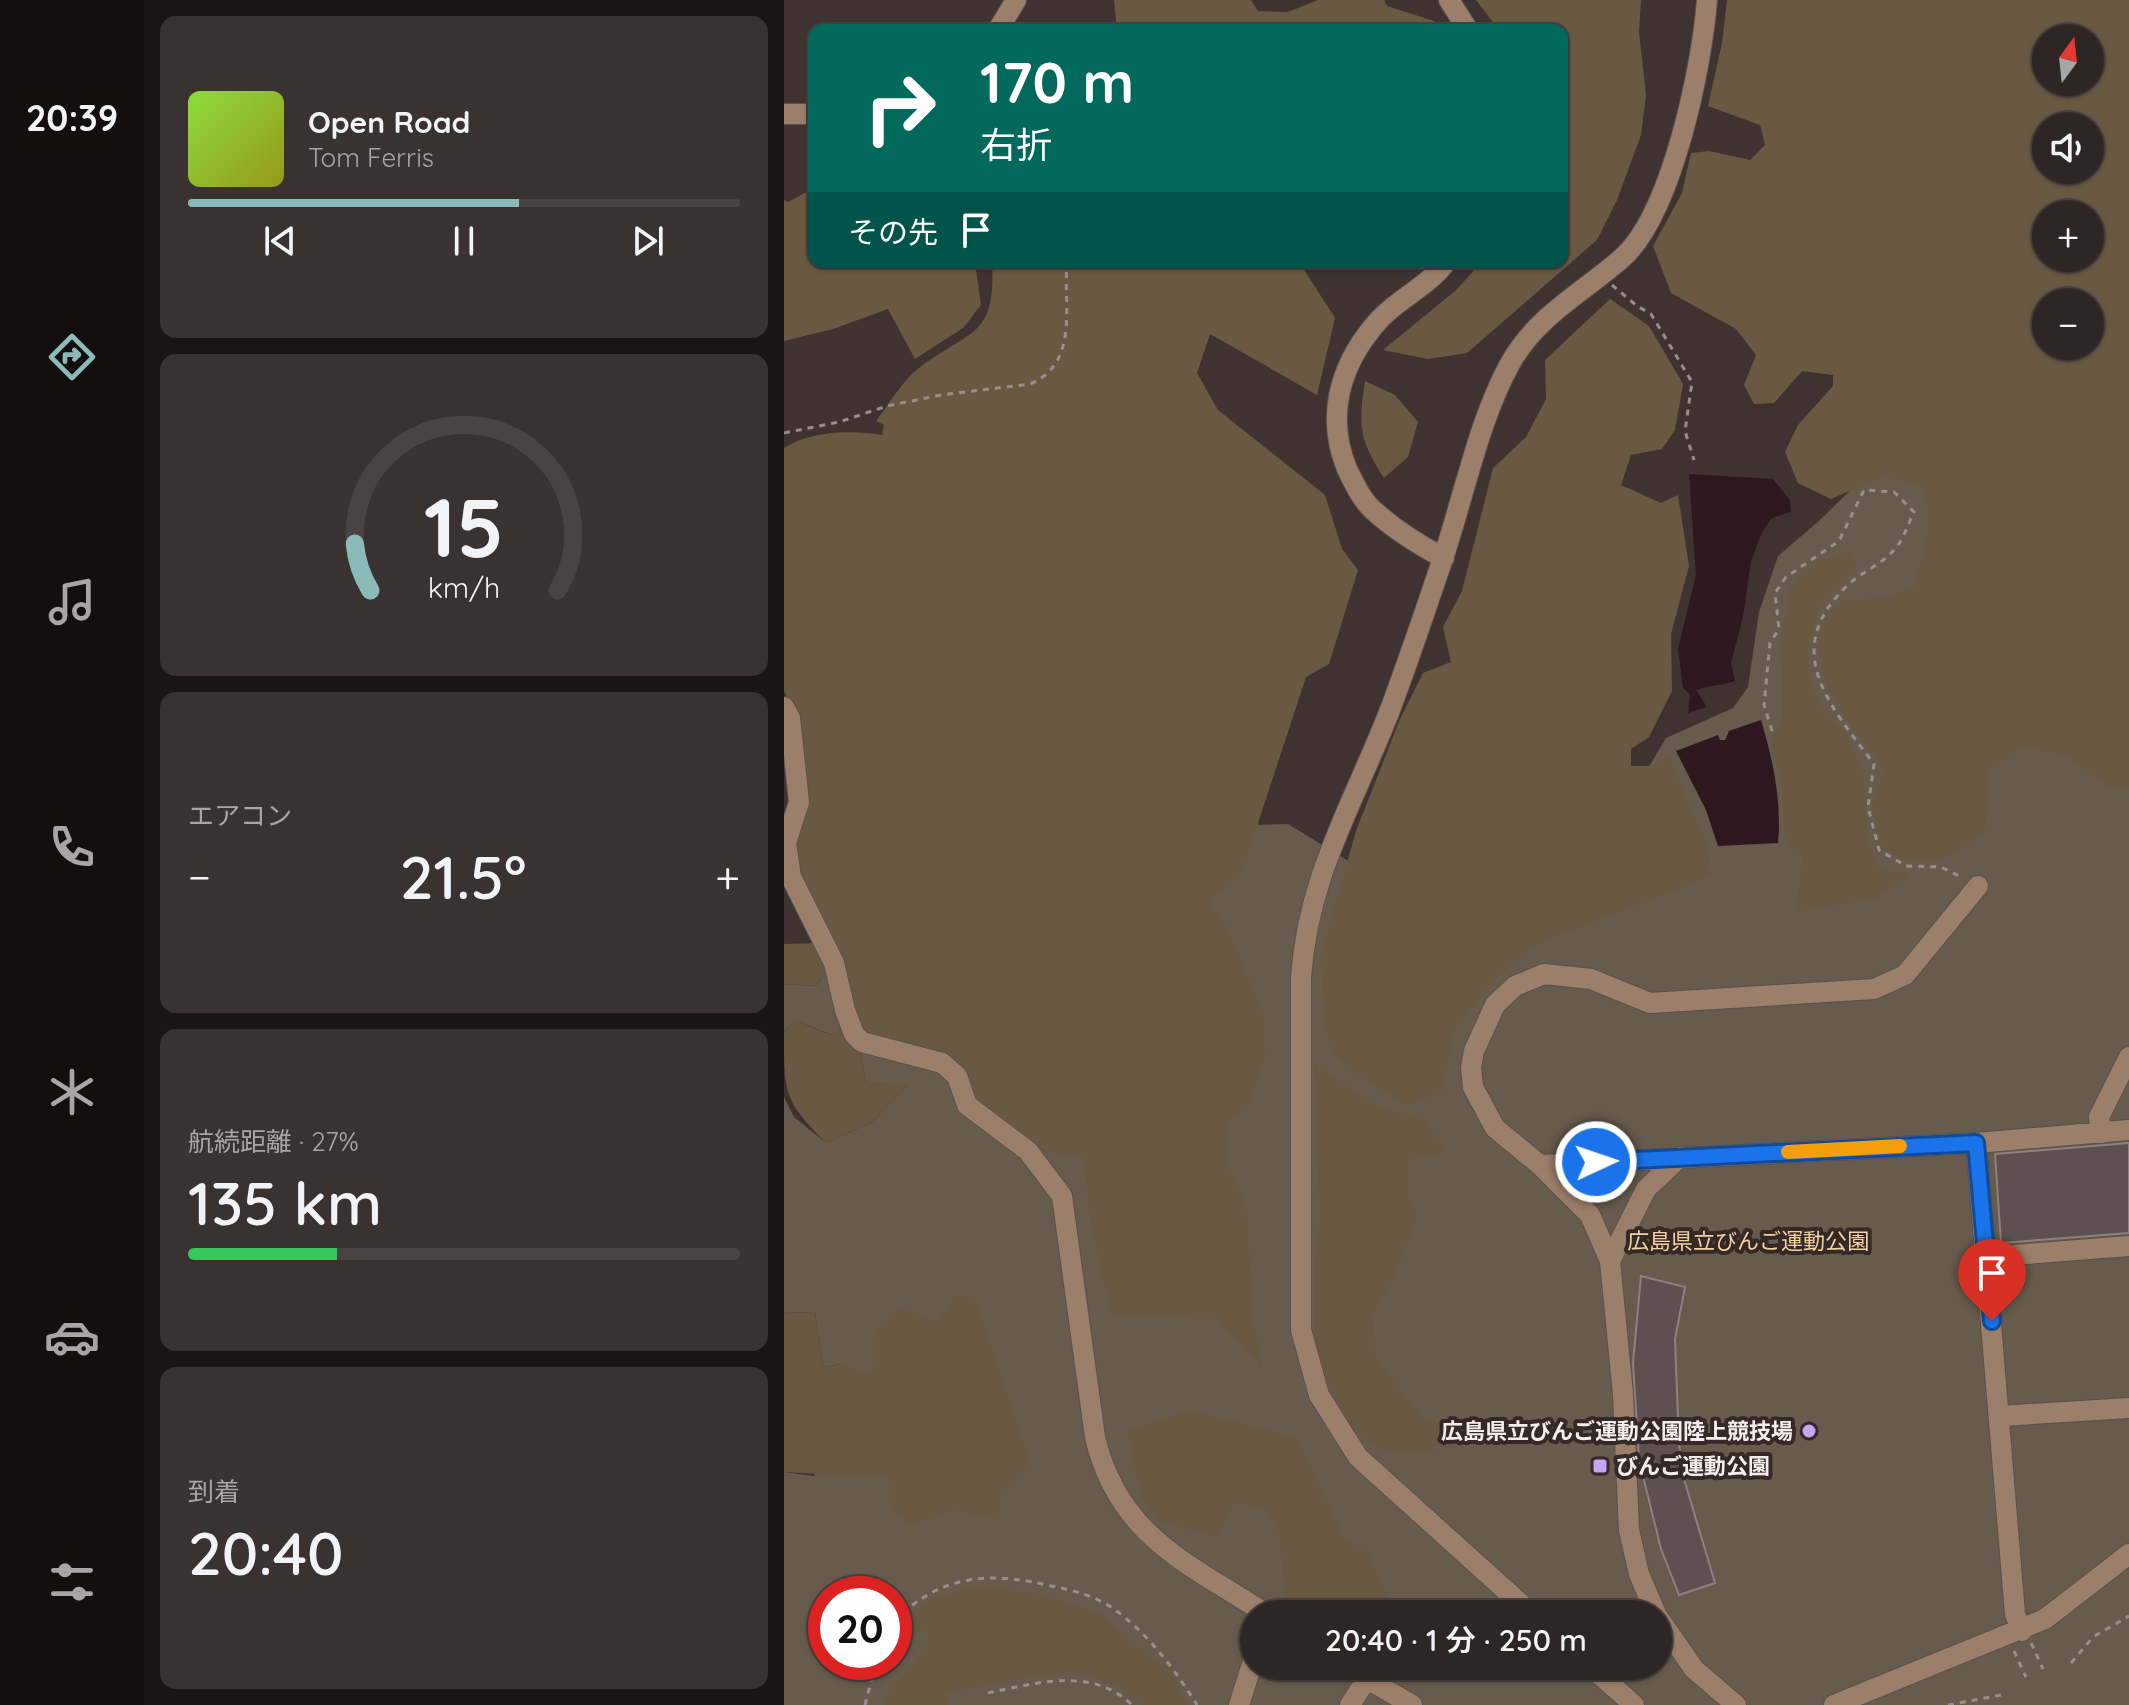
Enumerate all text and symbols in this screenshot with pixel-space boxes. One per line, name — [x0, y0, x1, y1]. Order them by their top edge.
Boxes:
north arrow — [2032, 24, 2104, 96]
map controls — [2032, 24, 2104, 360]
text: 170 m — [980, 47, 1134, 117]
icon: right — [848, 56, 952, 160]
text: 20:39 — [26, 95, 118, 140]
text: Open Road — [308, 103, 470, 141]
button: sound — [2032, 112, 2104, 184]
text: 右折 — [980, 122, 1052, 167]
text: Tom Ferris — [308, 141, 434, 174]
button: + — [2032, 200, 2104, 272]
icon: arrive — [954, 208, 998, 252]
text: その先 — [848, 213, 938, 251]
icon: previous — [258, 219, 302, 263]
icon: pause — [442, 219, 486, 263]
icon: next — [626, 219, 670, 263]
button: − — [2032, 288, 2104, 360]
icon: directions — [44, 329, 100, 385]
text: 15 — [424, 473, 504, 577]
text: km/h — [428, 569, 500, 605]
icon: music — [44, 574, 100, 630]
text: エアコン — [188, 799, 292, 832]
icon: phone — [44, 819, 100, 875]
text: 21.5° — [400, 839, 526, 914]
text: − — [188, 849, 211, 904]
text: + — [715, 849, 740, 904]
icon: climate — [44, 1064, 100, 1120]
position arrow — [1554, 1120, 1638, 1204]
text: 航続距離 · 27% — [188, 1125, 359, 1158]
text: 135 km — [188, 1165, 382, 1240]
park label: 広島県立びんご運動公園 — [1627, 1227, 1869, 1255]
pin — [1958, 1239, 2026, 1321]
icon: arrive — [1970, 1251, 2014, 1295]
icon: car — [44, 1309, 100, 1365]
place label: 広島県立びんご運動公園陸上競技場 — [1441, 1417, 1793, 1445]
marker: 広島県立びんご運動公園陸上競技場 — [1800, 1422, 1818, 1440]
place label: びんご運動公園 — [1616, 1452, 1770, 1480]
marker: びんご運動公園 — [1591, 1457, 1609, 1475]
text: 到着 — [188, 1475, 240, 1508]
text: 20:40 — [188, 1515, 344, 1590]
icon: filters — [44, 1554, 100, 1610]
speed limit sign: 20 — [808, 1576, 912, 1680]
text: 20:40 · 1 分 · 250 m — [1325, 1621, 1587, 1659]

